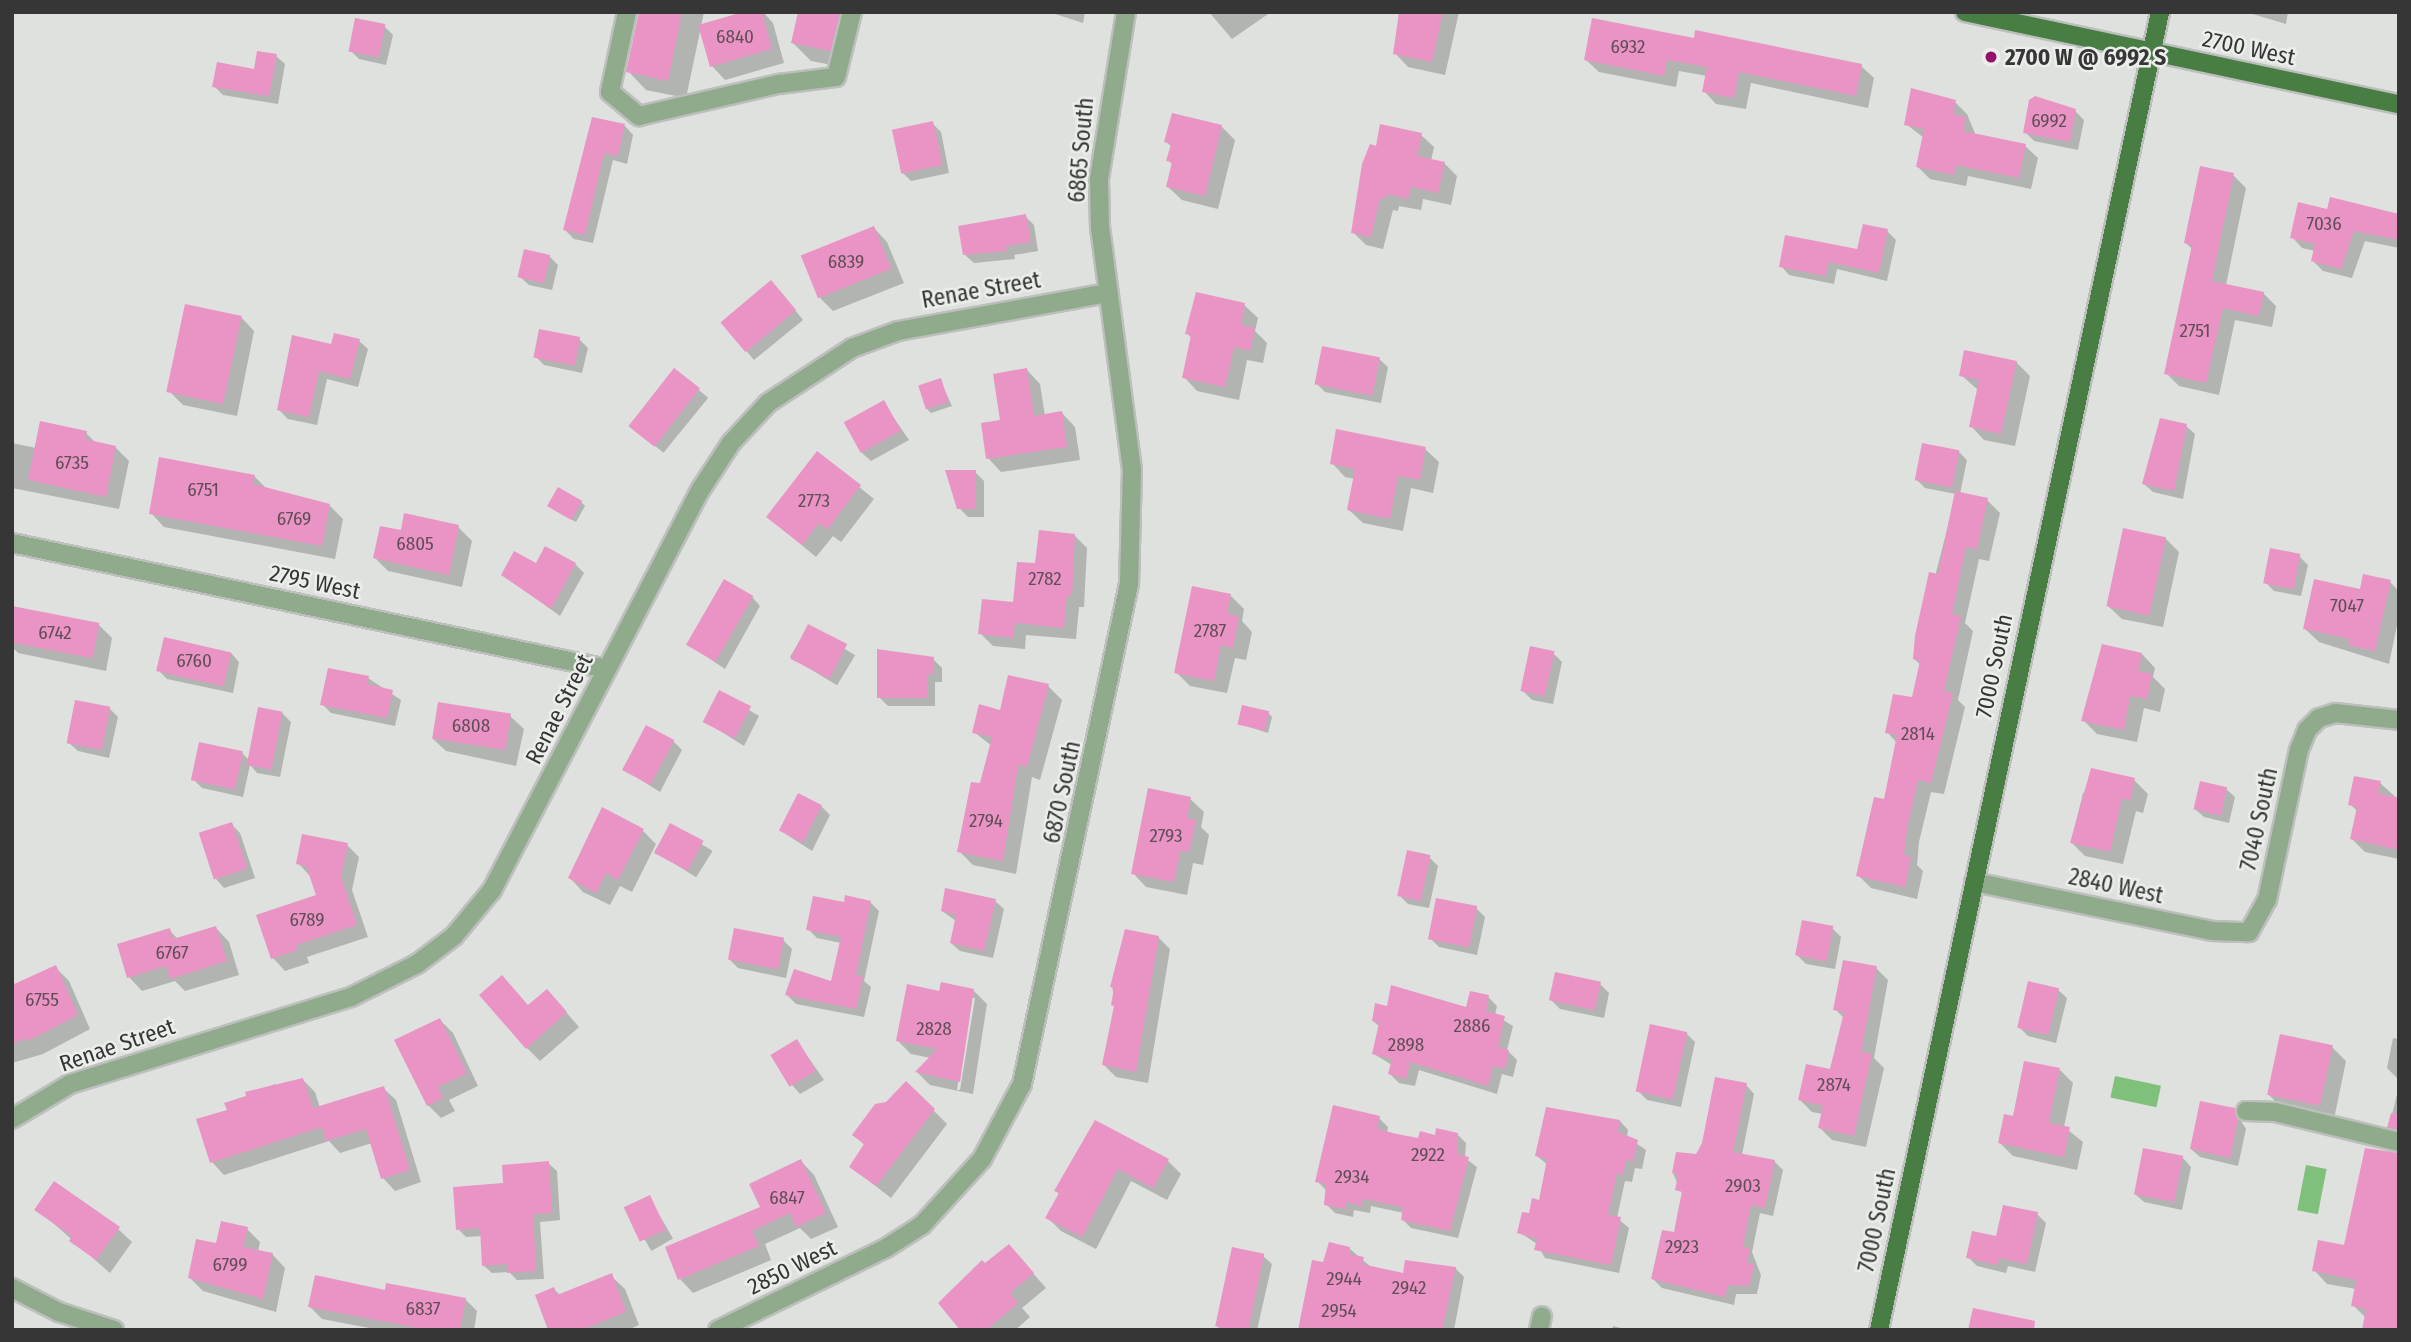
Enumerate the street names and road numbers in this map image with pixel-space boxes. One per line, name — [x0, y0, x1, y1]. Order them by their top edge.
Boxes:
street label: 2700 West — [2200, 25, 2298, 71]
street label: 6865 South — [1063, 96, 1099, 204]
street label: Renae Street — [919, 266, 1043, 314]
street label: 2795 West — [267, 559, 363, 605]
street label: 7000 South — [1970, 611, 2018, 721]
street label: Renae Street — [519, 649, 599, 769]
street label: 6870 South — [1038, 738, 1086, 846]
street label: 7040 South — [2235, 765, 2283, 873]
street label: 2840 West — [2066, 863, 2166, 909]
street label: Renae Street — [56, 1012, 178, 1078]
street label: 7000 South — [1853, 1165, 1901, 1275]
street label: 2850 West — [743, 1234, 841, 1300]

